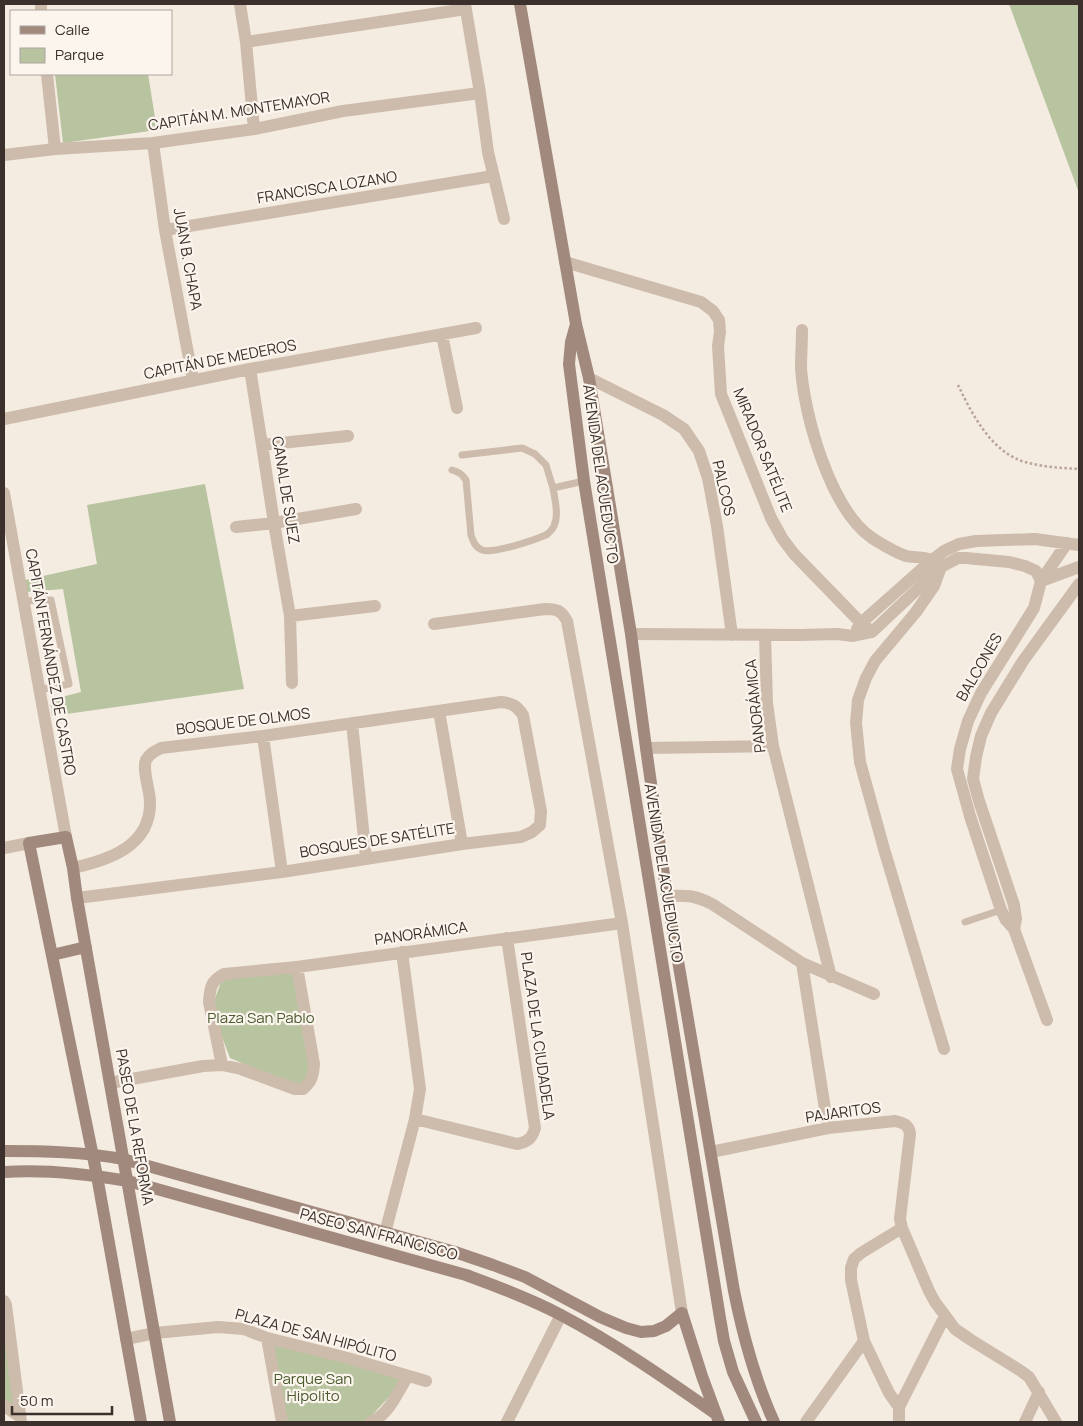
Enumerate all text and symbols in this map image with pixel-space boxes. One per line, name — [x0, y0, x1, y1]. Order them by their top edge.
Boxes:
legend — [10, 10, 172, 75]
text: Calle — [55, 19, 90, 40]
text: Parque — [55, 44, 104, 65]
street label: CAPITÁN M. MONTEMAYOR — [147, 86, 331, 136]
street label: FRANCISCA LOZANO — [256, 166, 399, 208]
street label: JUAN B. CHAPA — [169, 206, 207, 312]
street label: CAPITÁN DE MEDEROS — [142, 334, 298, 384]
street label: AVENIDA DEL ACUEDUCTO — [578, 383, 624, 565]
street label: MIRADOR SATÉLITE — [728, 385, 798, 515]
street label: CANAL DE SUEZ — [267, 435, 305, 545]
street label: PALCOS — [707, 458, 741, 518]
street label: CAPITÁN FERNÁNDEZ DE CASTRO — [21, 547, 81, 777]
street label: BALCONES — [951, 629, 1007, 705]
street label: PANORÁMICA — [740, 658, 770, 754]
street label: BOSQUE DE OLMOS — [175, 702, 311, 740]
street label: AVENIDA DEL ACUEDUCTO — [639, 782, 689, 964]
street label: BOSQUES DE SATÉLITE — [298, 817, 456, 863]
street label: PANORÁMICA — [373, 916, 469, 950]
street label: PLAZA DE LA CIUDADELA — [516, 951, 560, 1122]
park label: Plaza San Pablo — [207, 1007, 315, 1028]
street label: PASEO DE LA REFORMA — [111, 1047, 159, 1207]
street label: PAJARITOS — [804, 1096, 882, 1128]
street label: PASEO SAN FRANCISCO — [298, 1203, 460, 1265]
street label: PLAZA DE SAN HIPÓLITO — [233, 1303, 399, 1367]
park label: Parque San Hipolito — [274, 1368, 352, 1406]
scale bar — [12, 1384, 112, 1416]
text: 50 m — [20, 1390, 54, 1411]

